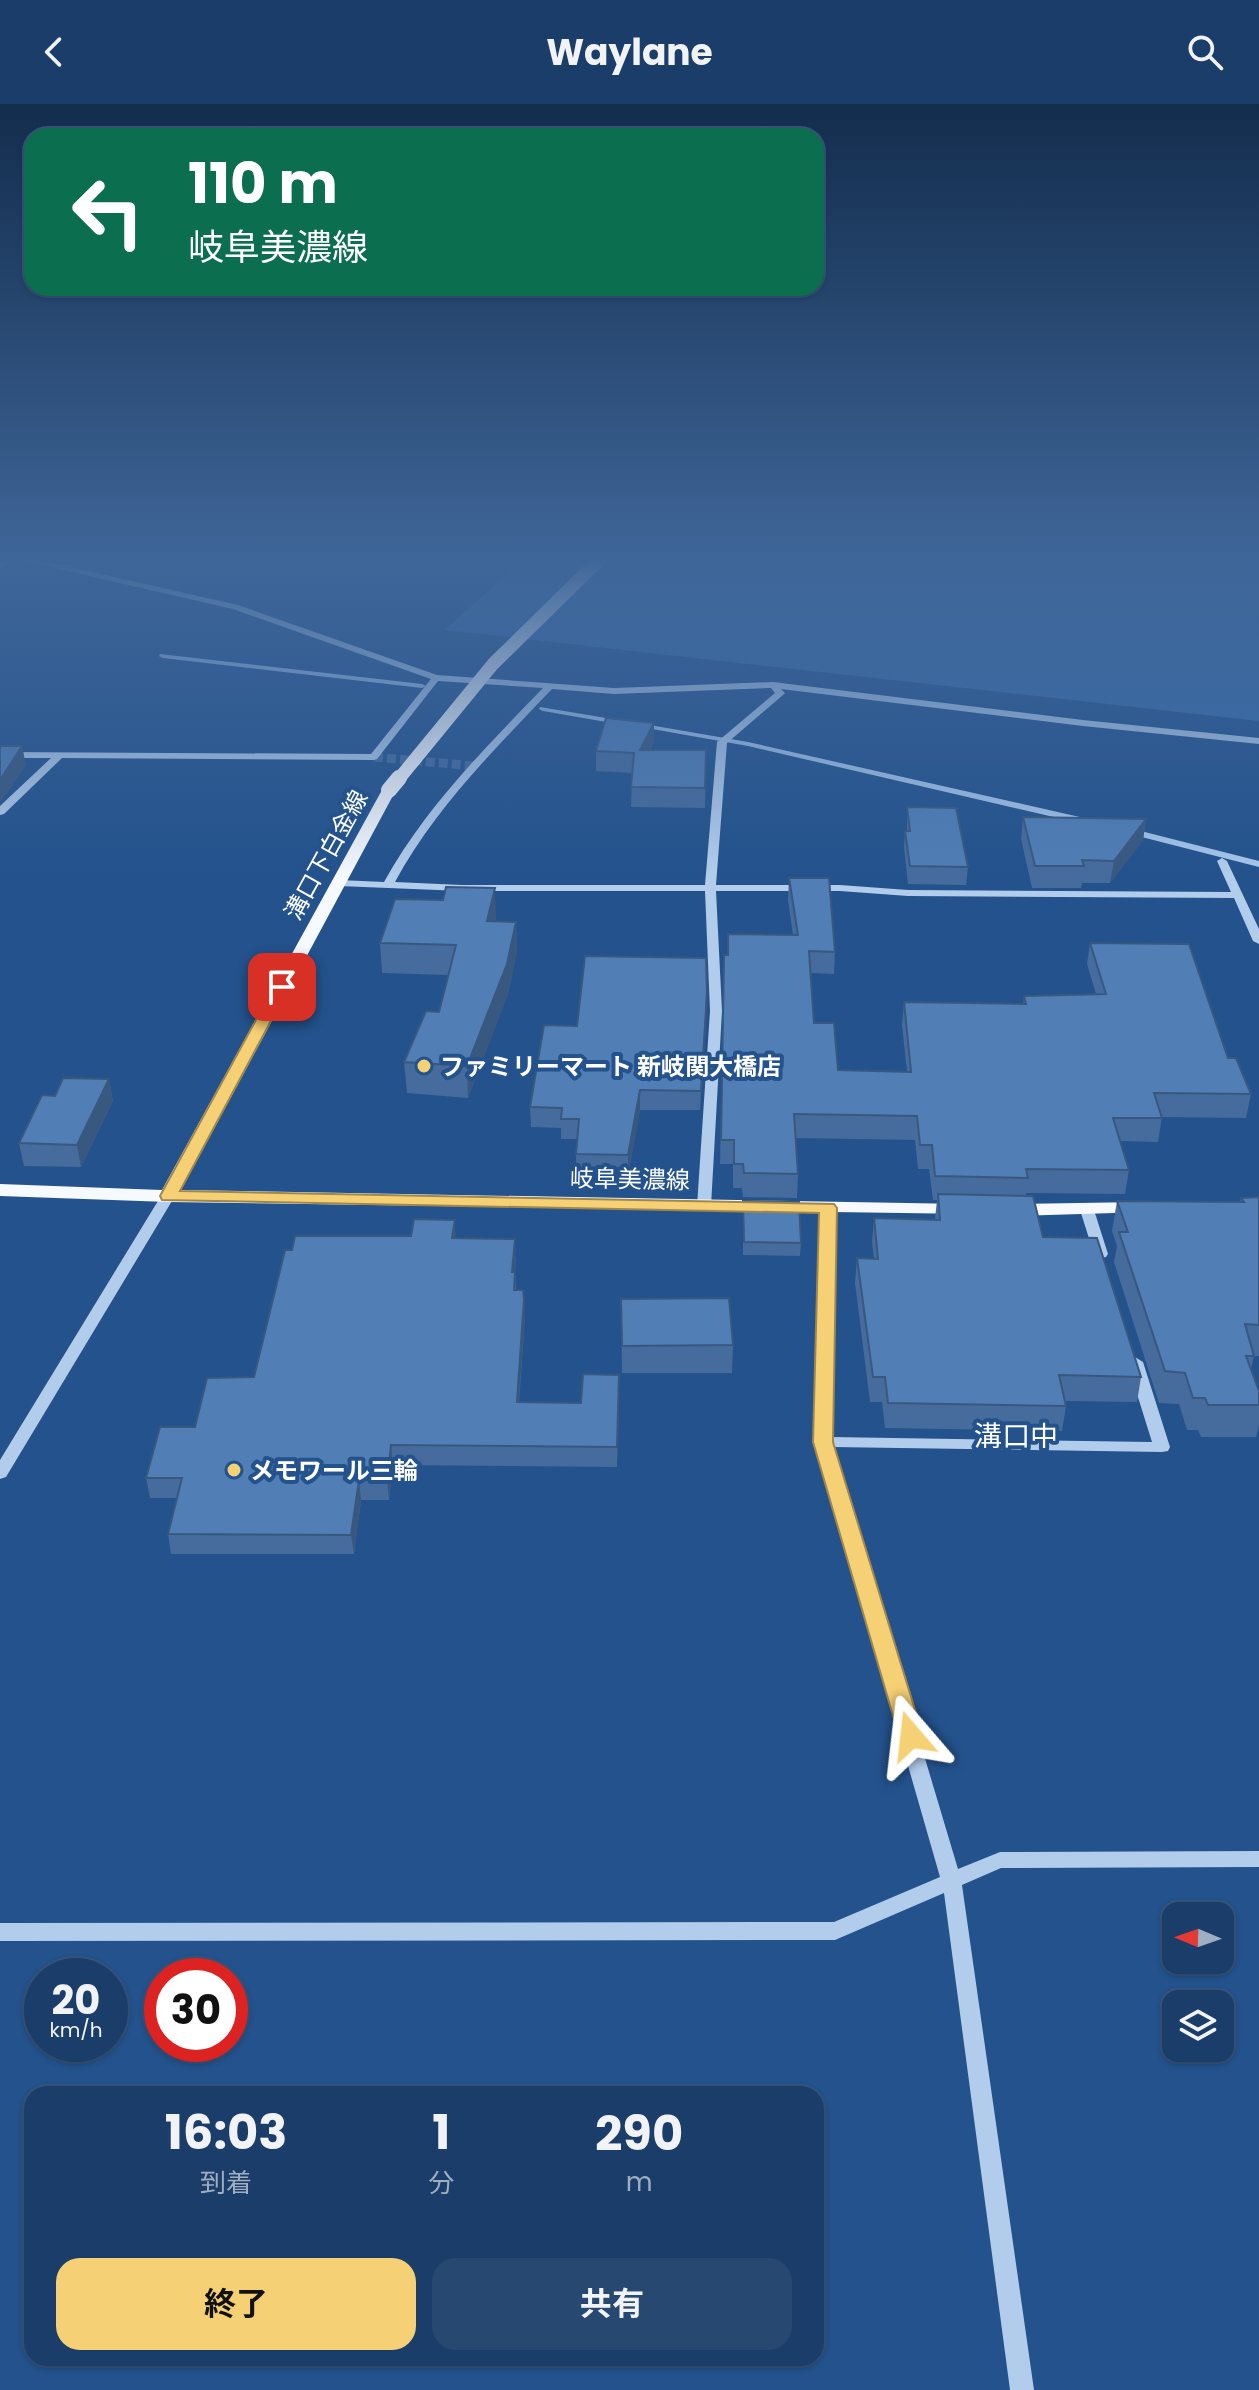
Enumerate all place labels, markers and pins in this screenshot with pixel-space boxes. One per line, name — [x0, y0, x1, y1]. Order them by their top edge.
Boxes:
pin — [248, 953, 316, 1021]
place label: ファミリーマート 新岐関大橋店 — [440, 1050, 781, 1083]
marker: ファミリーマート 新岐関大橋店 — [415, 1057, 433, 1075]
place label: メモワール三輪 — [250, 1454, 418, 1487]
marker: メモワール三輪 — [225, 1461, 243, 1479]

